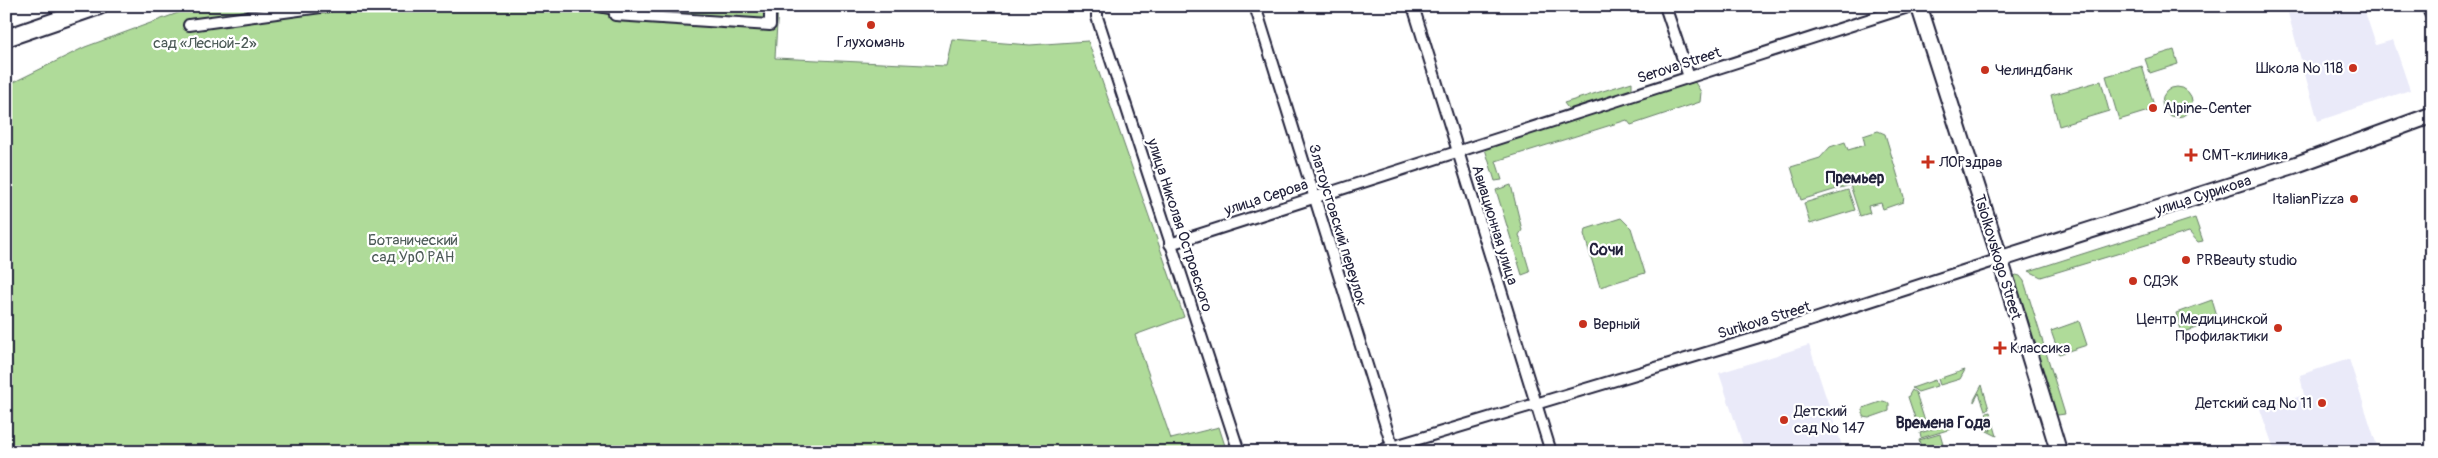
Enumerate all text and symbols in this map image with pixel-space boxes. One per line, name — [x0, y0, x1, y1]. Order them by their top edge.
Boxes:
marker: Глухомань — [865, 19, 877, 31]
place label: Глухомань — [837, 33, 905, 52]
park label: сад «Лесной-2» — [153, 34, 257, 53]
street label: Serova Street — [1635, 43, 1724, 88]
place label: Школа № 118 — [2256, 59, 2343, 78]
place label: Челиндбанк — [1995, 61, 2074, 80]
marker: Школа № 118 — [2347, 62, 2359, 74]
marker: Челиндбанк — [1979, 64, 1991, 76]
place label: Alpine-Center — [2163, 99, 2252, 118]
marker: Alpine-Center — [2147, 102, 2159, 114]
street label: улица Николая Островского — [1142, 135, 1217, 314]
street label: Златоустовский переулок — [1304, 142, 1371, 309]
place label: СМТ-клиника — [2202, 146, 2288, 165]
marker: СМТ-клиника — [2184, 148, 2198, 162]
place label: ЛОРздрав — [1938, 153, 2003, 172]
marker: ЛОРздрав — [1921, 155, 1935, 169]
street label: Авиационная улица — [1467, 163, 1522, 287]
district label: Премьер — [1826, 168, 1885, 188]
street label: улица Сурикова — [2152, 171, 2254, 220]
street label: улица Серова — [1221, 175, 1310, 220]
place label: ItalianPizza — [2272, 190, 2344, 209]
street label: Tsiolkovskogo Street — [1969, 192, 2026, 323]
marker: ItalianPizza — [2348, 193, 2360, 205]
park label: Ботанический сад УрО РАН — [368, 231, 458, 267]
district label: Сочи — [1589, 240, 1624, 260]
place label: PRBeauty studio — [2196, 251, 2297, 270]
marker: PRBeauty studio — [2180, 254, 2192, 266]
place label: СДЭК — [2143, 272, 2179, 291]
marker: СДЭК — [2127, 275, 2139, 287]
street label: Surikova Street — [1715, 297, 1814, 344]
place label: Центр Медицинской Профилактики — [2137, 310, 2268, 346]
place label: Верный — [1593, 315, 1640, 334]
marker: Верный — [1577, 318, 1589, 330]
marker: Центр Медицинской Профилактики — [2272, 322, 2284, 334]
place label: Классика — [2010, 339, 2070, 358]
marker: Классика — [1994, 342, 2006, 354]
place label: Детский сад № 11 — [2195, 394, 2312, 413]
marker: Детский сад № 11 — [2316, 397, 2328, 409]
place label: Детский сад № 147 — [1793, 402, 1865, 438]
district label: Времена Года — [1895, 413, 1991, 433]
marker: Детский сад № 147 — [1778, 414, 1790, 426]

